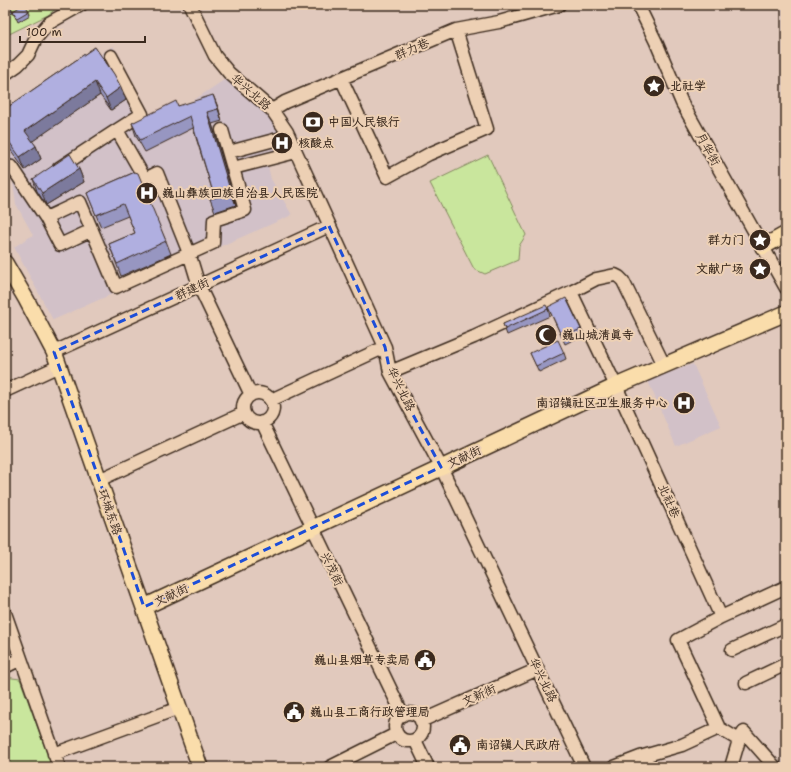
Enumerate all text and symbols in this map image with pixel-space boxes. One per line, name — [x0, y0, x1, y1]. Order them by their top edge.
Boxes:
scale bar — [20, 18, 145, 44]
text: 100 m — [26, 24, 62, 40]
street label: 群力巷 — [392, 35, 432, 63]
street label: 华兴北路 — [228, 70, 274, 114]
place icon: 北社学 — [641, 73, 667, 99]
place label: 北社学 — [670, 78, 706, 94]
bank icon: 中国人民银行 — [300, 109, 326, 135]
place label: 中国人民银行 — [328, 114, 400, 130]
street label: 月华街 — [692, 129, 724, 169]
hospital icon: 核酸点 — [269, 130, 295, 156]
place label: 核酸点 — [298, 135, 334, 151]
hospital icon: 巍山彝族回族自治县人民医院 — [134, 180, 160, 206]
place label: 巍山彝族回族自治县人民医院 — [162, 185, 318, 201]
place icon: 群力门 — [747, 227, 773, 253]
place label: 群力门 — [708, 232, 744, 248]
place icon: 文献广场 — [747, 256, 773, 282]
place label: 文献广场 — [696, 261, 744, 277]
street label: 群建街 — [172, 274, 212, 304]
mosque icon: 巍山城清真寺 — [533, 322, 559, 348]
place label: 巍山城清真寺 — [562, 327, 634, 343]
street label: 华兴北路 — [383, 364, 419, 414]
hospital icon: 南诏镇社区卫生服务中心 — [671, 390, 697, 416]
place label: 南诏镇社区卫生服务中心 — [536, 395, 668, 411]
street label: 文献街 — [444, 442, 484, 472]
street label: 北社巷 — [654, 481, 684, 521]
street label: 环城东路 — [94, 487, 126, 537]
street label: 兴茂街 — [317, 549, 347, 589]
street label: 文献街 — [151, 580, 191, 610]
public building icon: 巍山县烟草专卖局 — [412, 647, 438, 673]
place label: 巍山县烟草专卖局 — [314, 652, 410, 668]
street label: 华兴北路 — [525, 655, 561, 705]
street label: 文新街 — [459, 680, 499, 710]
public building icon: 巍山县工商行政管理局 — [281, 699, 307, 725]
place label: 巍山县工商行政管理局 — [310, 704, 430, 720]
public building icon: 南诏镇人民政府 — [447, 732, 473, 758]
place label: 南诏镇人民政府 — [476, 737, 560, 753]

